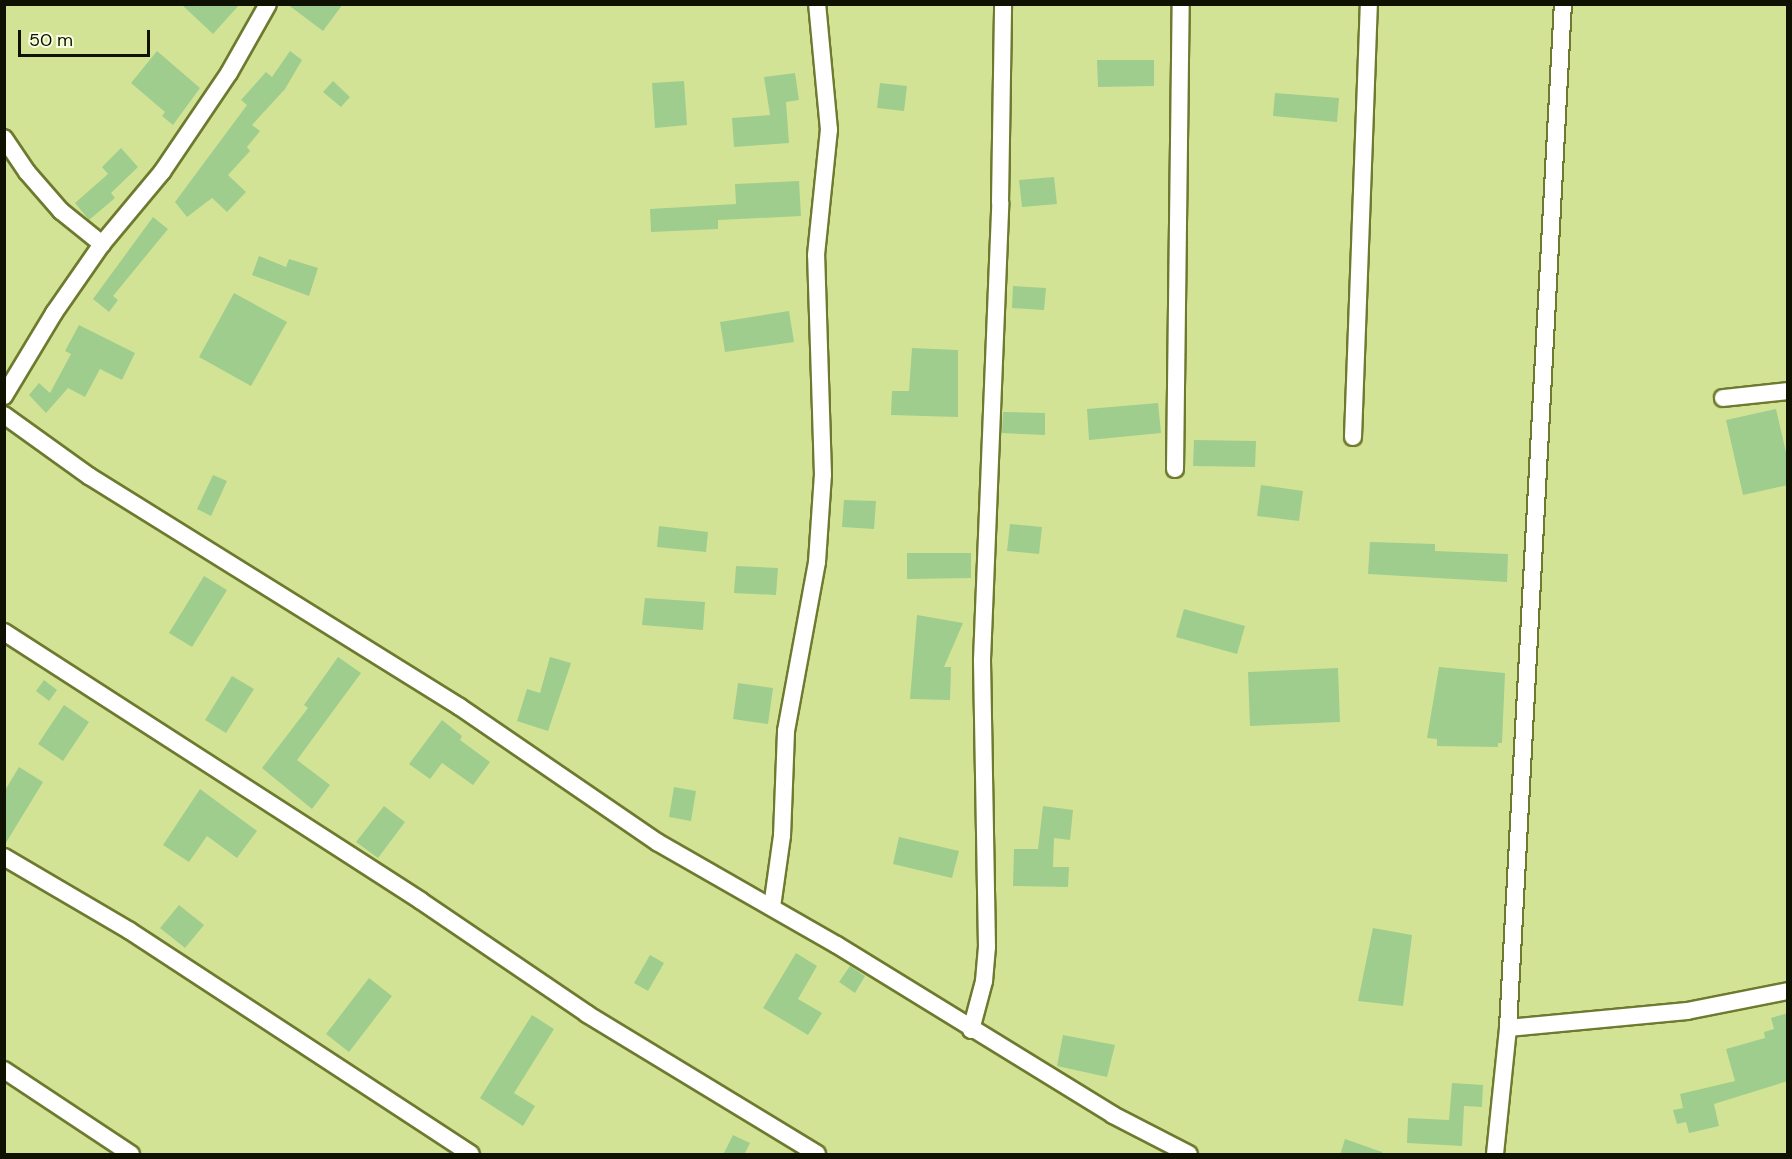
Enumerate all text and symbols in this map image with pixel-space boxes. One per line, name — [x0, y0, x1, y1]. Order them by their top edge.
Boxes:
scale bar — [21, 18, 153, 56]
text: 50 m — [29, 28, 73, 52]

